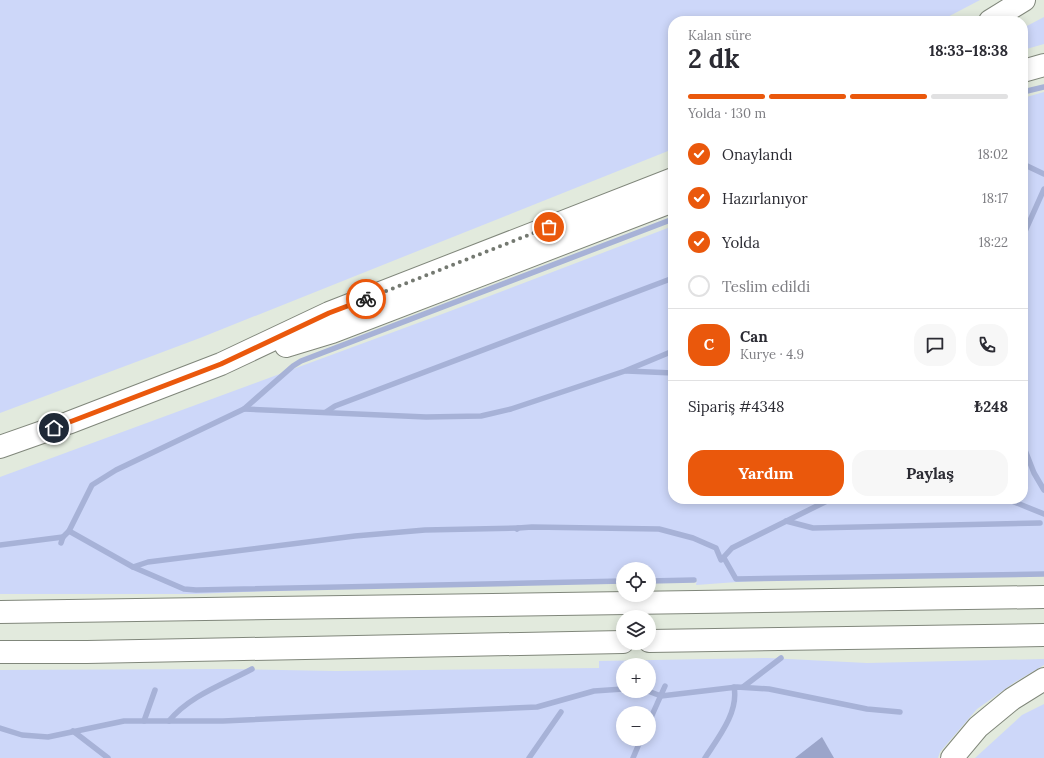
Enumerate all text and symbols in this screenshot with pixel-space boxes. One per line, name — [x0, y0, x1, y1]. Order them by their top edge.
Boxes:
text: Kalan süre — [688, 27, 752, 44]
text: 18:33–18:38 — [929, 41, 1008, 60]
text: 2 dk — [688, 42, 740, 75]
text: Yolda · 130 m — [688, 105, 766, 122]
icon: check — [688, 143, 710, 165]
text: Onaylandı — [722, 145, 793, 164]
text: 18:02 — [978, 146, 1008, 163]
icon: check — [688, 187, 710, 209]
text: Hazırlanıyor — [722, 189, 808, 208]
text: 18:17 — [982, 190, 1008, 207]
pin — [532, 210, 566, 244]
icon: bag — [538, 216, 560, 238]
icon: check — [688, 231, 710, 253]
text: Yolda — [722, 233, 760, 252]
text: 18:22 — [979, 234, 1008, 251]
text: Teslim edildi — [722, 277, 810, 296]
courier — [346, 279, 386, 319]
icon: bike — [355, 288, 377, 310]
button: chat — [914, 324, 956, 366]
button: phone — [966, 324, 1008, 366]
text: Can — [740, 327, 768, 346]
text: C — [704, 335, 714, 354]
text: Kurye · 4.9 — [740, 346, 804, 363]
text: Sipariş #4348 — [688, 397, 785, 416]
text: ₺248 — [974, 397, 1008, 416]
pin — [37, 411, 71, 445]
icon: home — [43, 417, 65, 439]
button: Yardım — [688, 450, 844, 496]
button: Paylaş — [852, 450, 1008, 496]
map controls — [616, 562, 656, 746]
button: locate — [616, 562, 656, 602]
button: layers — [616, 610, 656, 650]
button: + — [616, 658, 656, 698]
button: − — [616, 706, 656, 746]

